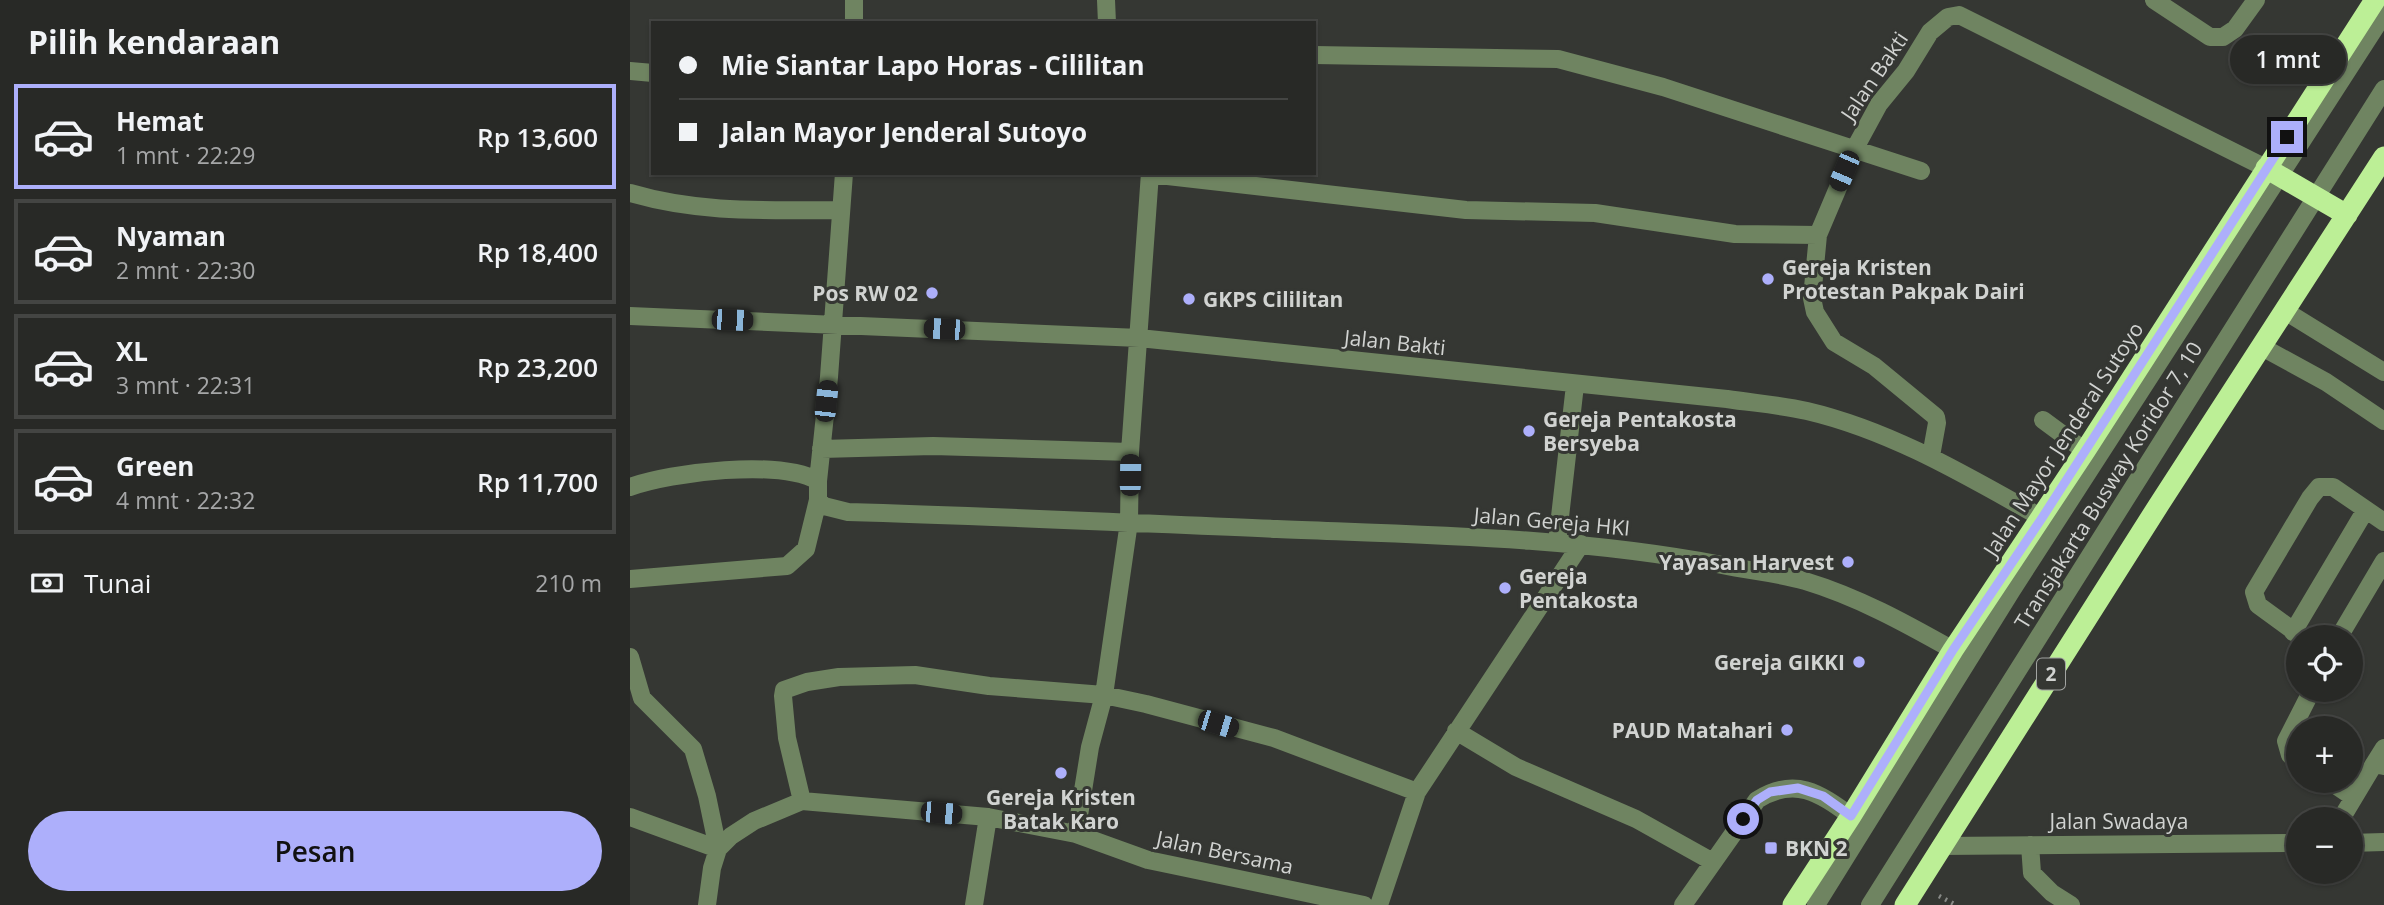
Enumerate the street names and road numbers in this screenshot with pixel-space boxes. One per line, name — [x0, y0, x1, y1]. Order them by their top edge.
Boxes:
street label: Jalan Bakti — [1833, 26, 1914, 128]
street label: Jalan Mayor Jenderal Sutoyo — [1976, 316, 2149, 563]
street label: Jalan Bakti — [1341, 323, 1447, 361]
street label: Transjakarta Busway Koridor 7, 10 — [2008, 336, 2208, 634]
street label: Jalan Gereja HKI — [1471, 500, 1631, 542]
road number: 2 — [2037, 659, 2065, 690]
street label: Jalan Swadaya — [2048, 807, 2188, 835]
street label: Jalan Bersama — [1152, 823, 1296, 880]

